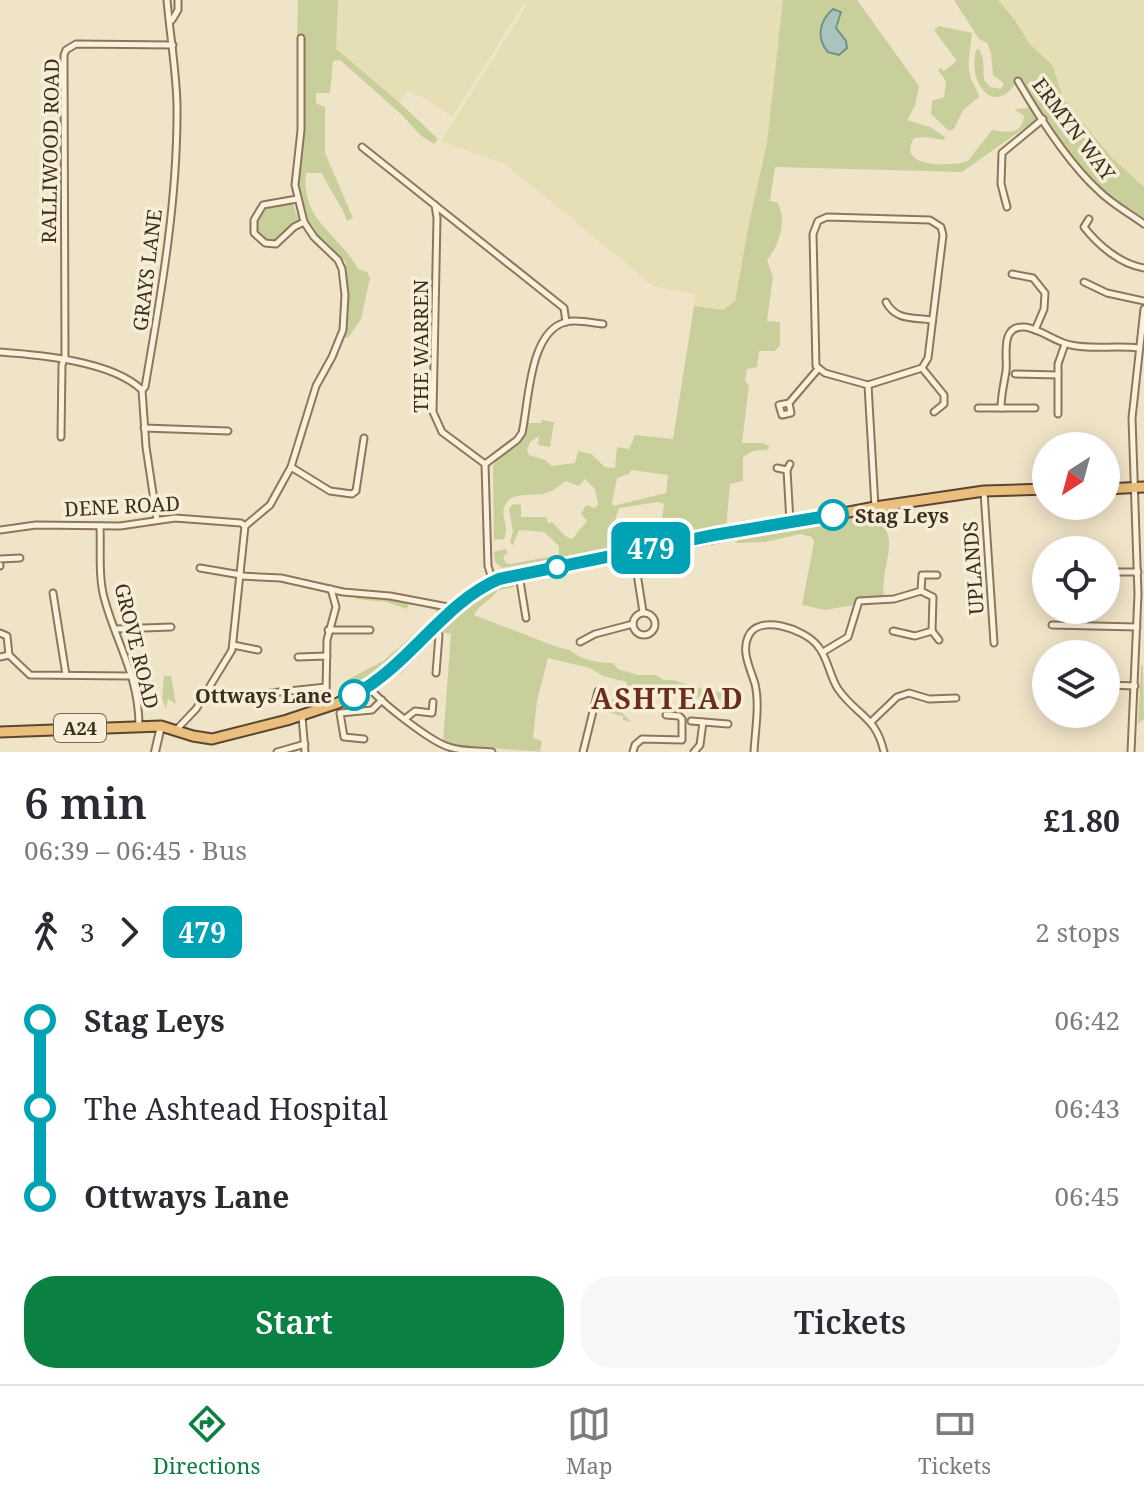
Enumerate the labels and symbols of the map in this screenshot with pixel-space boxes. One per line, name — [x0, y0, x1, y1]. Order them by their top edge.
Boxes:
street label: RALLIWOOD ROAD — [35, 58, 65, 244]
street label: ERMYN WAY — [1026, 72, 1122, 186]
street label: GRAYS LANE — [126, 208, 168, 332]
street label: THE WARREN — [407, 279, 434, 413]
north arrow — [1032, 432, 1120, 520]
street label: DENE ROAD — [64, 489, 180, 523]
marker: Stag Leys — [818, 500, 848, 530]
place label: Stag Leys — [855, 502, 949, 529]
street label: UPLANDS — [956, 520, 990, 616]
line badge: 479 — [605, 522, 697, 574]
unlabelled marker — [546, 556, 568, 578]
street label: GROVE ROAD — [108, 580, 166, 712]
district label: ASHTEAD — [591, 679, 745, 717]
marker: Ottways Lane — [339, 680, 369, 710]
place label: Ottways Lane — [195, 682, 332, 709]
road number: A24 — [54, 714, 106, 742]

